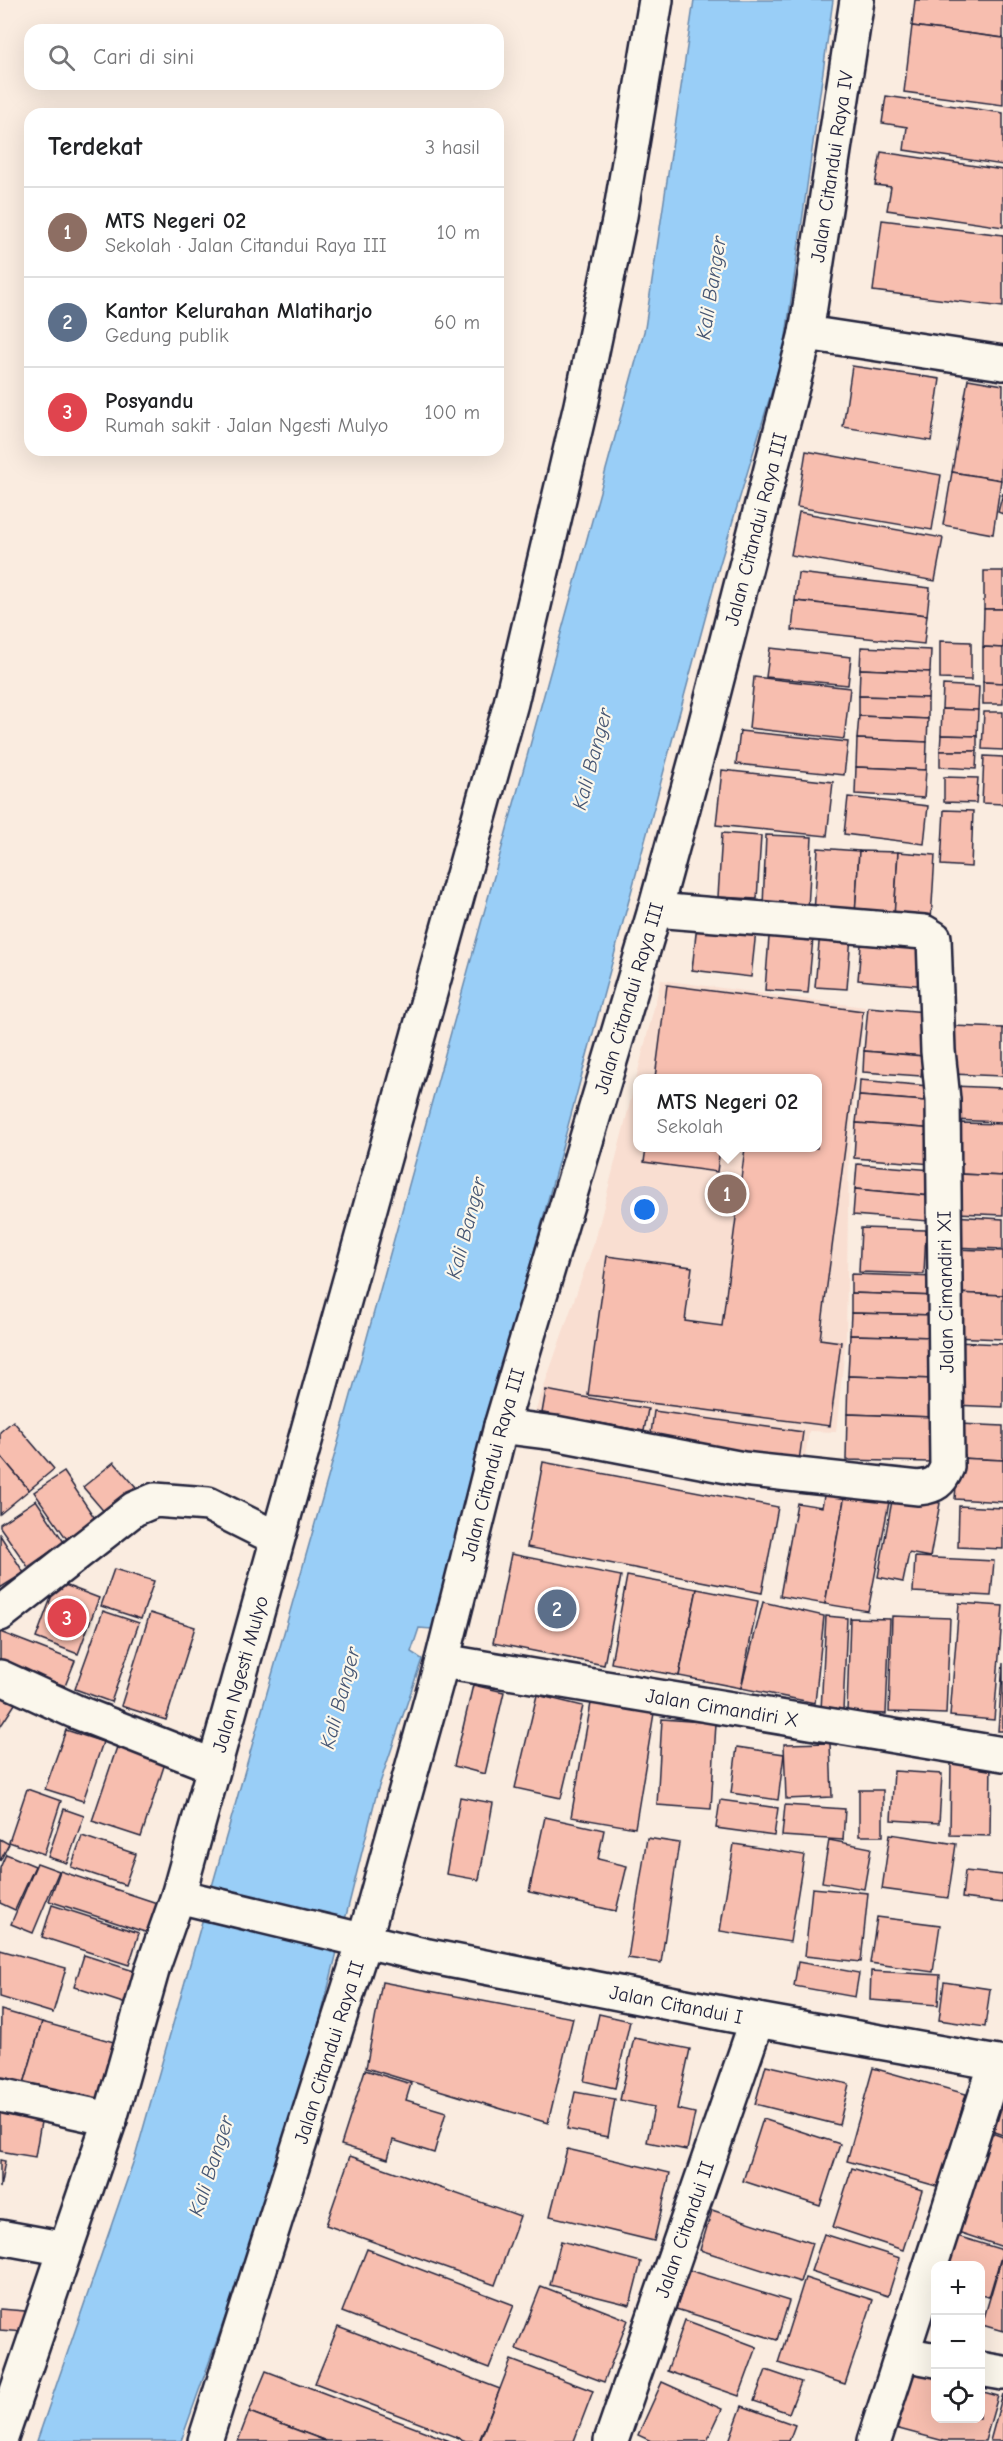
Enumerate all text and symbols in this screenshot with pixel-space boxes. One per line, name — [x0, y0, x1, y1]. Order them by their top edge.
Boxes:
search box — [24, 24, 504, 90]
icon: search — [45, 41, 78, 74]
text: Cari di sini — [93, 44, 194, 70]
street label: Jalan Citandui Raya IV — [806, 69, 858, 264]
text: Terdekat — [48, 132, 142, 162]
text: 3 hasil — [425, 136, 480, 159]
text: MTS Negeri 02 — [105, 208, 246, 234]
text: 1 — [64, 221, 71, 244]
text: 10 m — [437, 221, 480, 244]
water label: Kali Banger — [691, 233, 731, 341]
text: Sekolah · Jalan Citandui Raya III — [105, 234, 387, 257]
text: Kantor Kelurahan Mlatiharjo — [105, 298, 372, 324]
text: 2 — [63, 311, 72, 334]
text: 60 m — [434, 311, 480, 334]
text: Gedung publik — [105, 324, 229, 347]
text: Posyandu — [105, 388, 194, 414]
text: 3 — [63, 401, 72, 424]
text: 100 m — [425, 401, 480, 424]
text: Rumah sakit · Jalan Ngesti Mulyo — [105, 414, 388, 437]
street label: Jalan Citandui Raya III — [720, 430, 792, 628]
water label: Kali Banger — [567, 704, 618, 812]
street label: Jalan Citandui Raya III — [590, 900, 669, 1097]
popup — [633, 1074, 822, 1152]
text: MTS Negeri 02 — [657, 1089, 798, 1115]
text: Sekolah — [657, 1115, 723, 1138]
pin: 1 — [708, 1172, 746, 1216]
water label: Kali Banger — [441, 1173, 492, 1281]
your location — [630, 1195, 659, 1224]
street label: Jalan Cimandiri XI — [933, 1210, 958, 1373]
street label: Jalan Citandui Raya III — [457, 1366, 530, 1564]
pin: 2 — [538, 1586, 576, 1632]
street label: Jalan Ngesti Mulyo — [208, 1593, 273, 1755]
pin: 3 — [48, 1596, 86, 1640]
water label: Kali Banger — [315, 1643, 366, 1751]
street label: Jalan Cimandiri X — [644, 1684, 800, 1732]
street label: Jalan Citandui Raya II — [289, 1958, 369, 2147]
street label: Jalan Citandui I — [608, 1981, 745, 2029]
water label: Kali Banger — [183, 2111, 239, 2219]
street label: Jalan Citandui II — [651, 2158, 719, 2301]
map controls — [931, 2261, 985, 2423]
button: + — [931, 2261, 985, 2315]
button: − — [931, 2315, 985, 2369]
button: locate — [931, 2369, 985, 2423]

